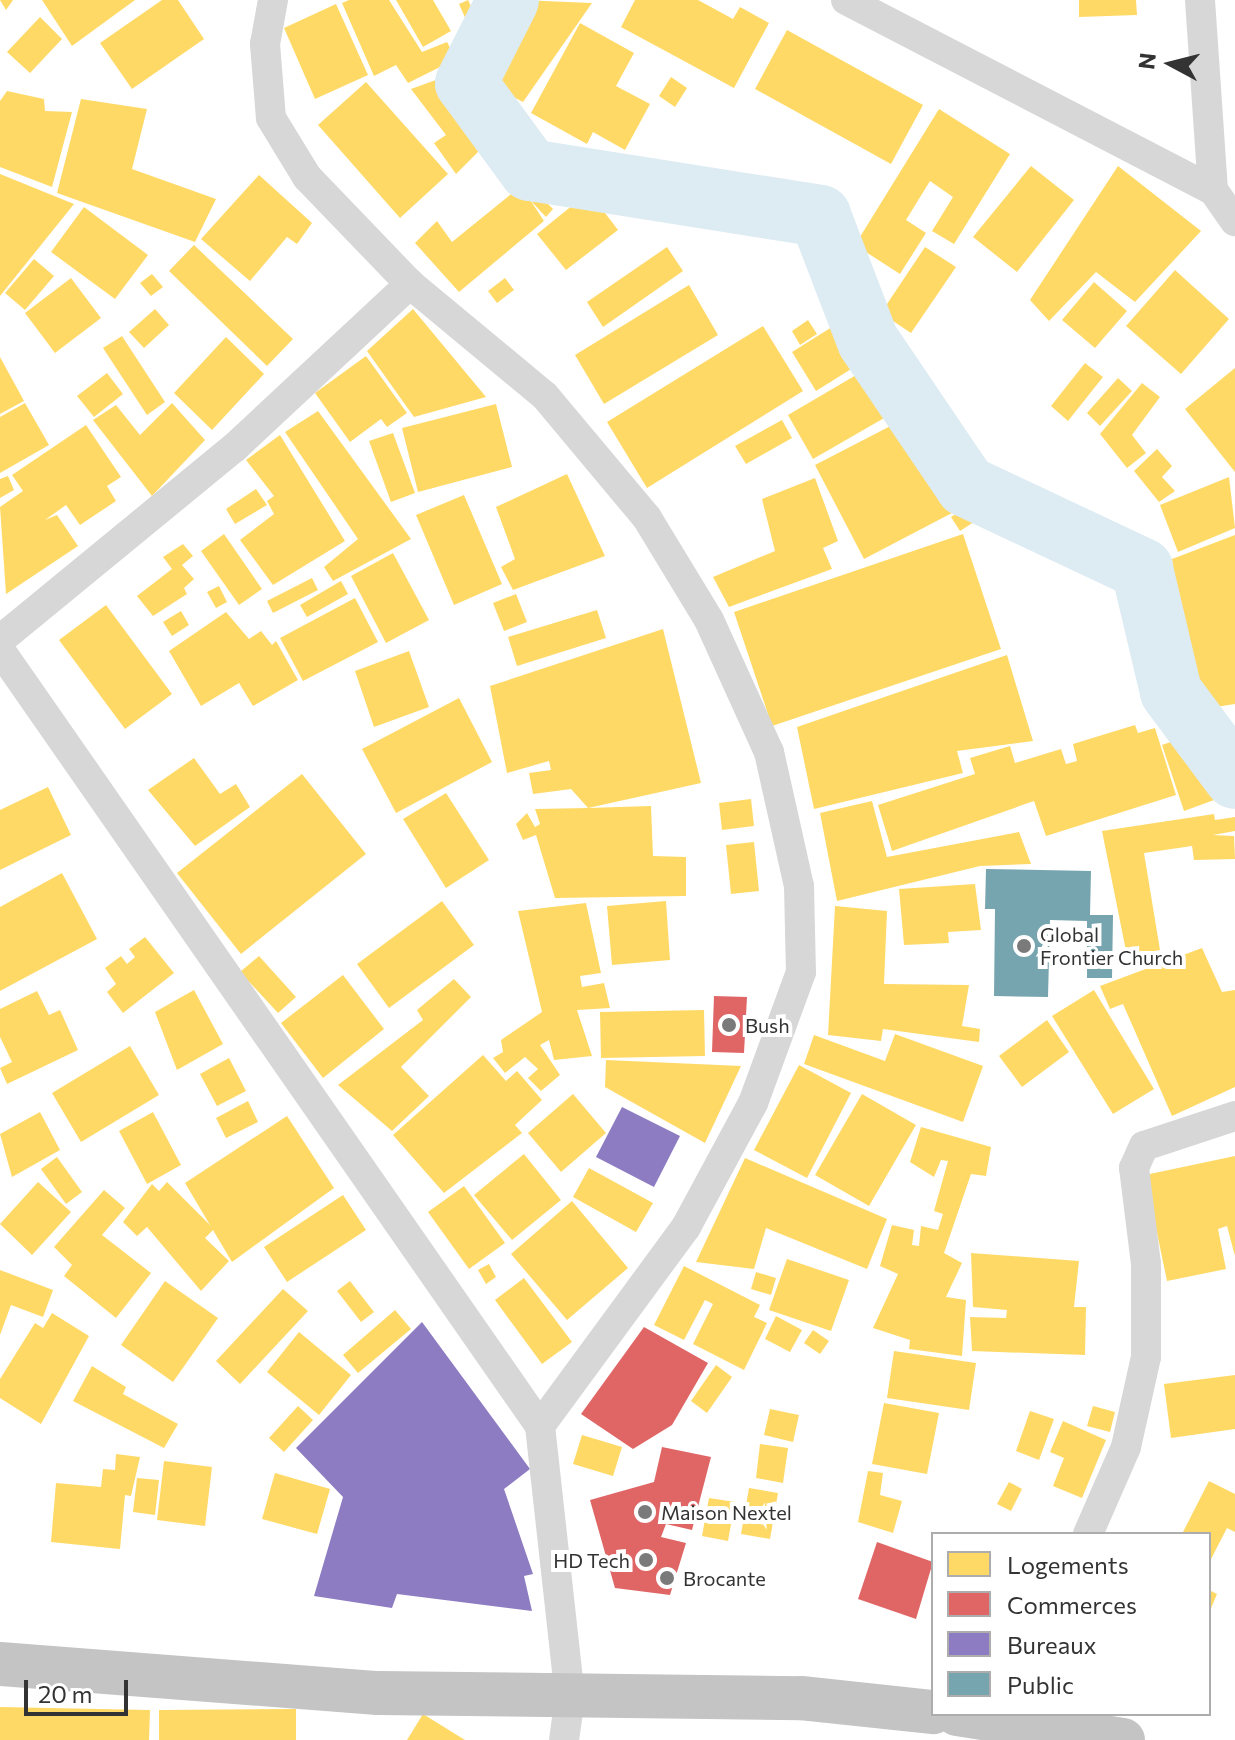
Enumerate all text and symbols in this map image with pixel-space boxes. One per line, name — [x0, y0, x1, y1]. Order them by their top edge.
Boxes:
north arrow — [1131, 24, 1211, 104]
text: N — [1132, 51, 1161, 71]
place label: Global Frontier Church — [1040, 922, 1183, 969]
marker: Global Frontier Church — [1015, 937, 1033, 955]
place label: Bush — [745, 1013, 790, 1037]
marker: Bush — [720, 1016, 738, 1034]
place label: Maison Nextel — [661, 1500, 792, 1524]
marker: Maison Nextel — [636, 1503, 654, 1521]
legend — [931, 1532, 1211, 1716]
place label: HD Tech — [553, 1548, 630, 1572]
text: Logements — [1007, 1550, 1129, 1579]
marker: HD Tech — [637, 1551, 655, 1569]
place label: Brocante — [683, 1566, 766, 1590]
marker: Brocante — [658, 1569, 676, 1587]
text: Commerces — [1007, 1590, 1137, 1619]
text: Bureaux — [1007, 1630, 1096, 1659]
scale bar — [28, 1664, 132, 1714]
text: Public — [1007, 1670, 1074, 1699]
text: 20 m — [38, 1679, 92, 1708]

